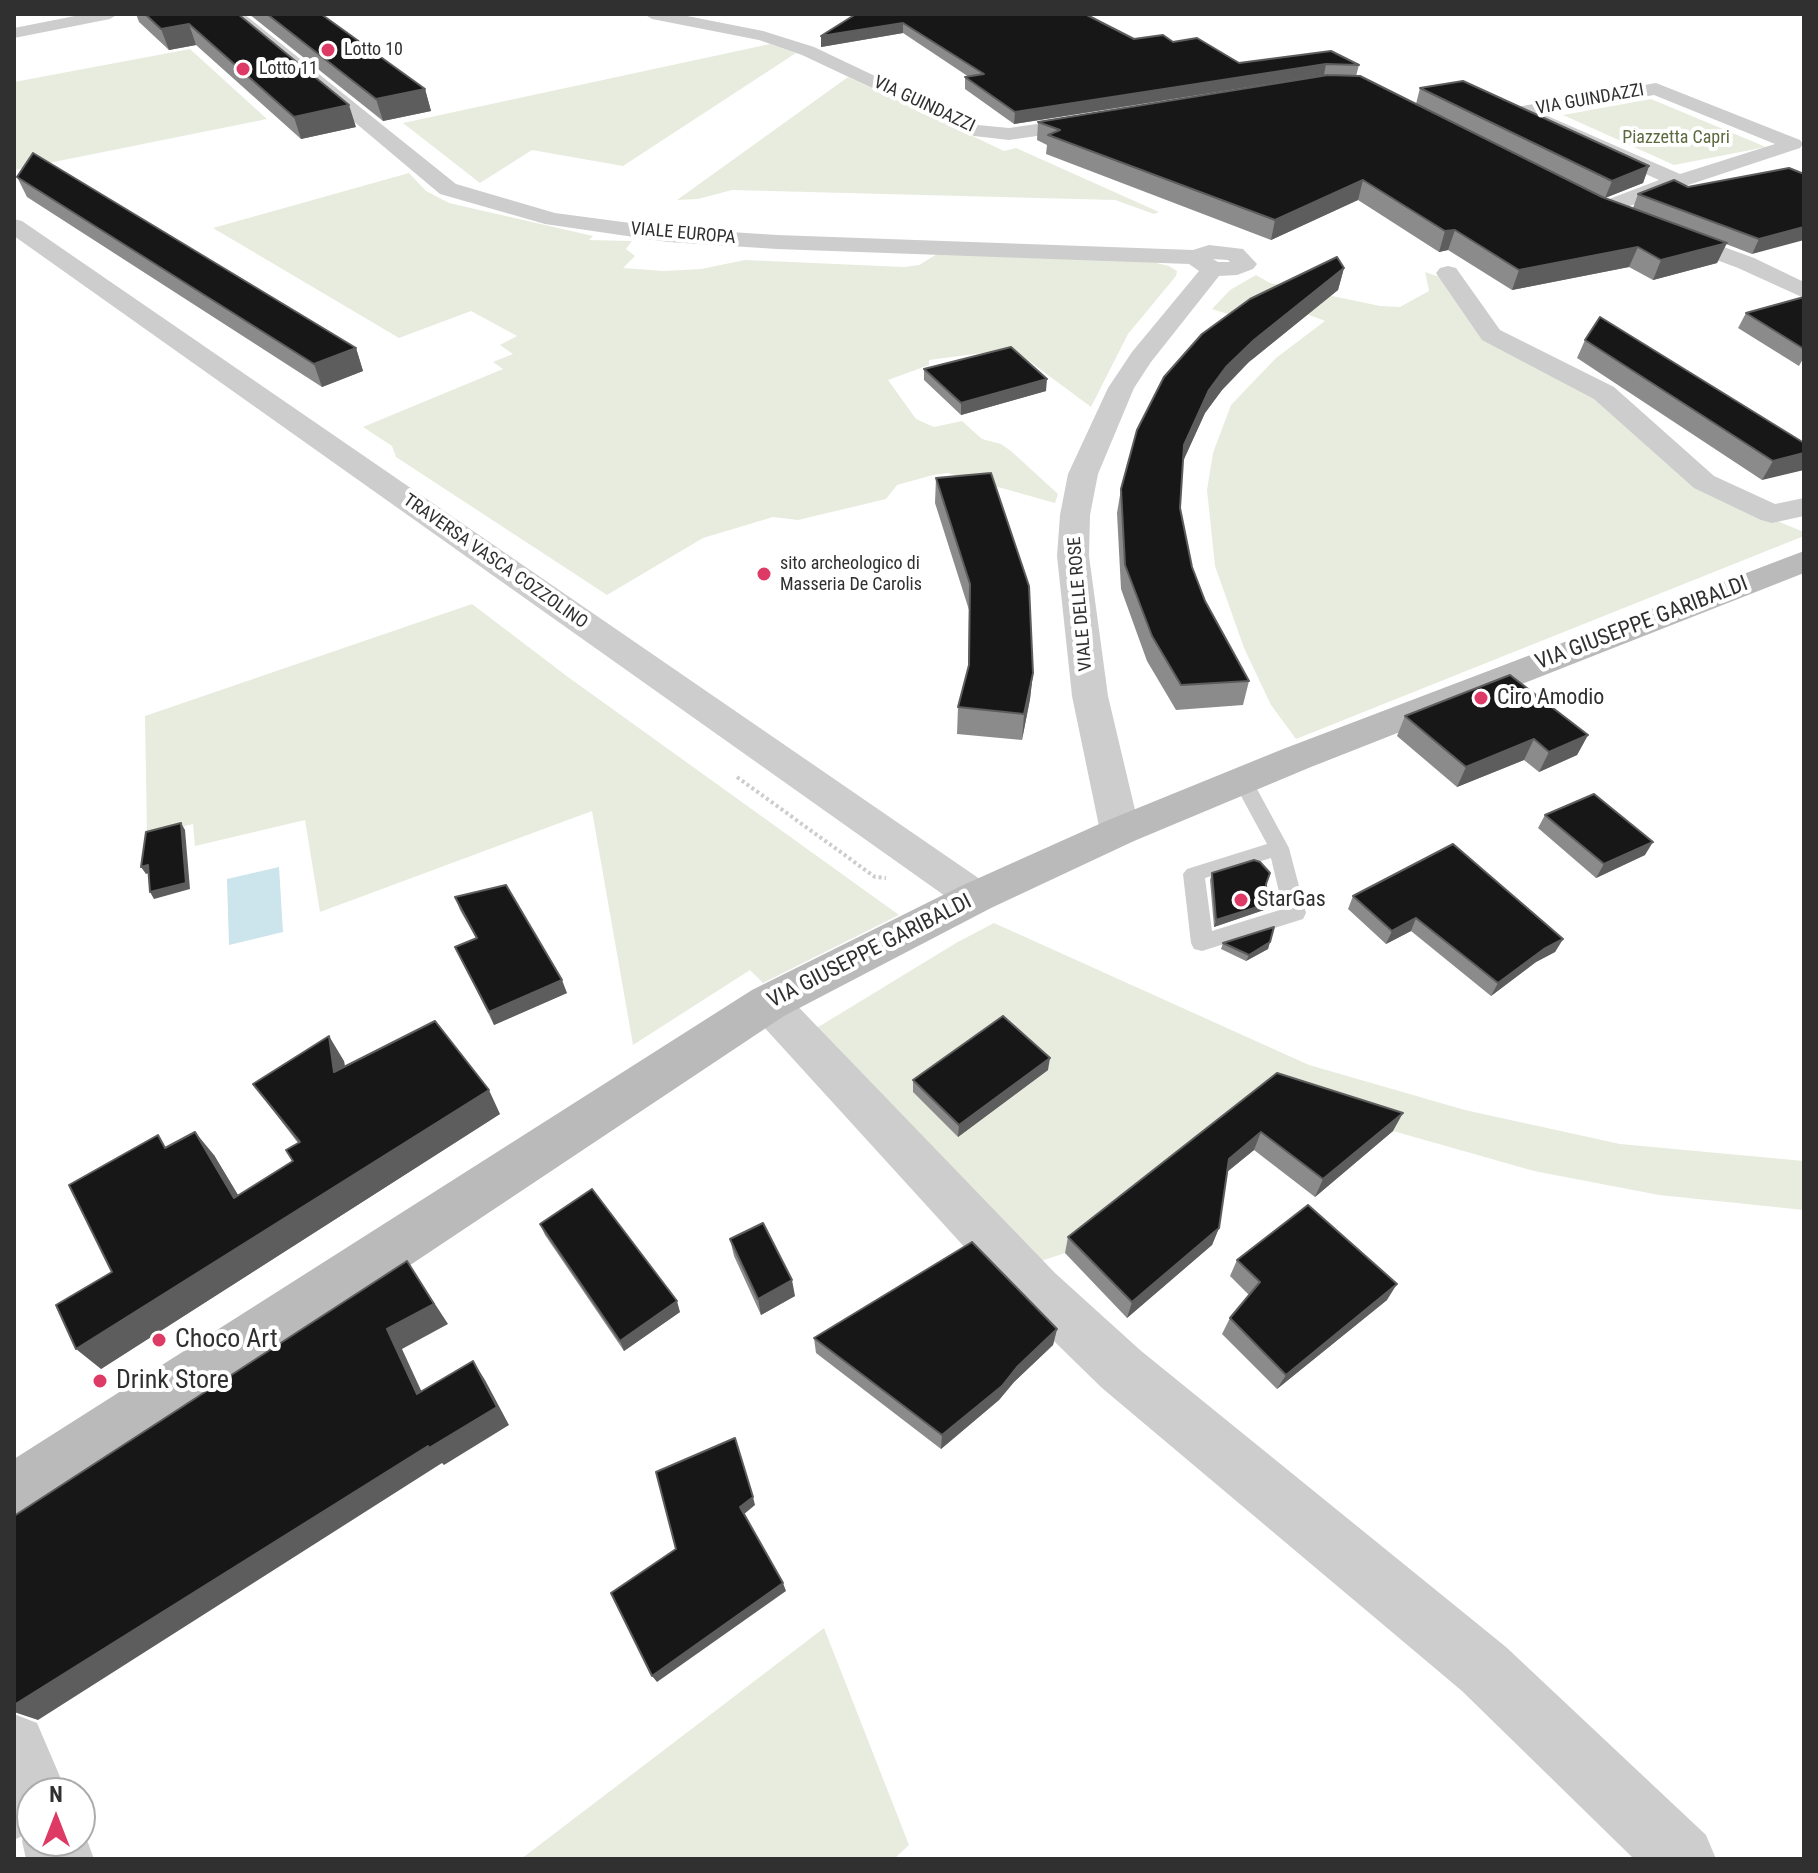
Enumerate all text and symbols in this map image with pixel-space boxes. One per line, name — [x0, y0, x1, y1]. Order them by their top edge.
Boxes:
place label: Lotto 10 — [344, 39, 403, 61]
marker: Lotto 10 — [319, 41, 337, 59]
place label: Lotto 11 — [259, 58, 318, 80]
marker: Lotto 11 — [234, 60, 252, 78]
street label: VIA GUINDAZZI — [870, 72, 978, 138]
street label: VIA GUINDAZZI — [1534, 80, 1646, 120]
park label: Piazzetta Capri — [1622, 127, 1730, 149]
street label: VIALE EUROPA — [630, 219, 736, 249]
street label: TRAVERSA VASCA COZZOLINO — [399, 490, 591, 634]
street label: VIALE DELLE ROSE — [1064, 536, 1098, 672]
place label: sito archeologico di Masseria De Carolis — [780, 553, 922, 596]
marker: sito archeologico di Masseria De Carolis — [755, 565, 773, 583]
street label: VIA GIUSEPPE GARIBALDI — [1532, 571, 1752, 677]
place label: Ciro Amodio — [1497, 685, 1604, 711]
marker: Ciro Amodio — [1472, 689, 1490, 707]
place label: StarGas — [1257, 887, 1326, 913]
street label: VIA GIUSEPPE GARIBALDI — [764, 889, 976, 1015]
marker: StarGas — [1232, 891, 1250, 909]
place label: Choco Art — [175, 1324, 278, 1356]
marker: Choco Art — [150, 1331, 168, 1349]
place label: Drink Store — [116, 1365, 229, 1397]
marker: Drink Store — [91, 1372, 109, 1390]
north arrow — [16, 1777, 96, 1857]
text: N — [49, 1782, 63, 1807]

